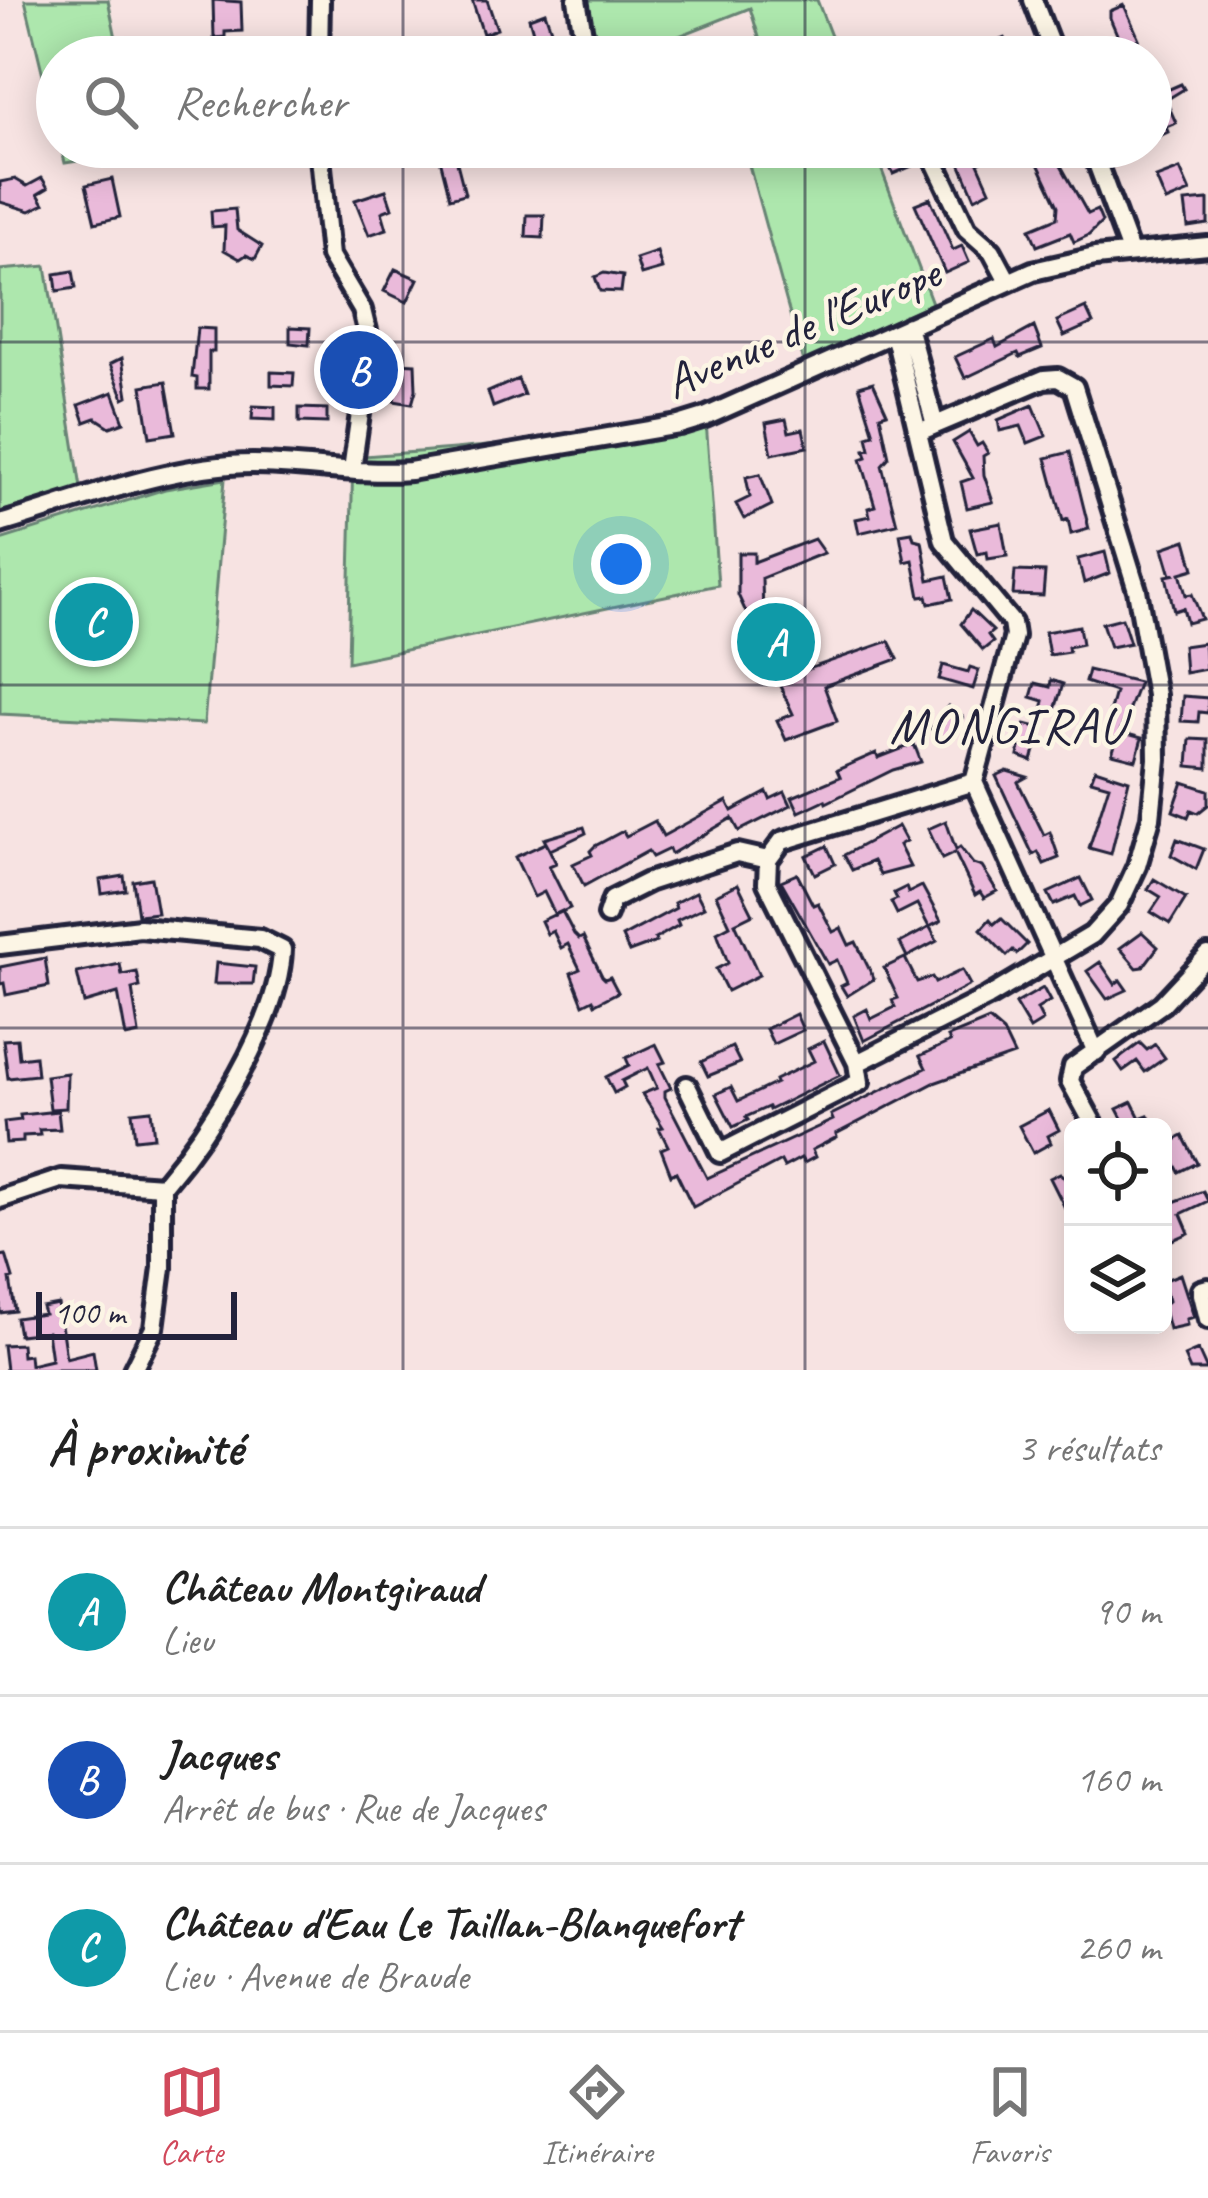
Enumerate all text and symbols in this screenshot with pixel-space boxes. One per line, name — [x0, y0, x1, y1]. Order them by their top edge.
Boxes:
search box — [36, 36, 1172, 168]
icon: search — [78, 69, 144, 135]
text: Rechercher — [174, 74, 347, 131]
street label: Avenue de l'Europe — [655, 241, 952, 412]
pin: B — [320, 325, 398, 415]
your location — [591, 534, 651, 594]
pin: C — [55, 577, 133, 667]
pin: A — [737, 597, 815, 687]
district label: MONGIRAU — [889, 693, 1133, 757]
map controls — [1064, 1118, 1172, 1334]
button: locate — [1064, 1118, 1172, 1226]
button: layers — [1064, 1226, 1172, 1334]
scale bar — [36, 1286, 237, 1339]
text: 100 m — [54, 1292, 125, 1334]
text: À proximité — [48, 1416, 242, 1480]
text: 3 résultats — [1017, 1424, 1160, 1473]
text: Château Montgiraud — [162, 1559, 480, 1616]
text: A — [77, 1587, 97, 1636]
text: 90 m — [1094, 1587, 1160, 1636]
text: Lieu — [162, 1616, 213, 1665]
text: Jacques — [162, 1727, 277, 1784]
text: B — [77, 1755, 97, 1804]
text: 160 m — [1076, 1755, 1160, 1804]
text: Arrêt de bus · Rue de Jacques — [162, 1784, 544, 1833]
text: Château d'Eau Le Taillan-Blanquefort — [162, 1895, 739, 1952]
text: C — [78, 1923, 96, 1972]
text: 260 m — [1076, 1923, 1160, 1972]
text: Lieu · Avenue de Braude — [162, 1952, 468, 2001]
tab: Carte — [159, 2059, 225, 2173]
tab: Itinéraire — [542, 2059, 653, 2173]
tab: Favoris — [970, 2059, 1049, 2173]

